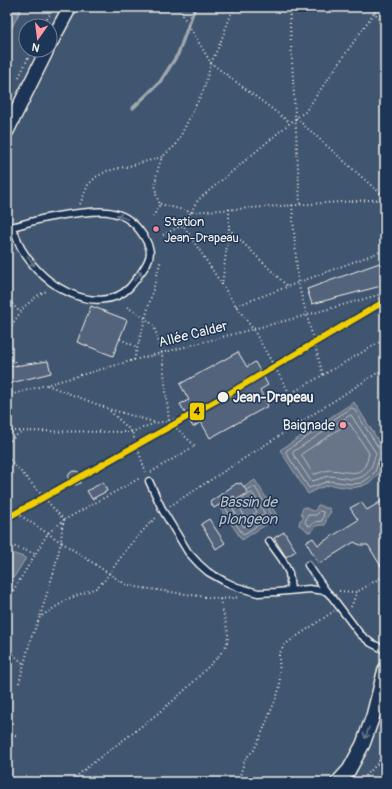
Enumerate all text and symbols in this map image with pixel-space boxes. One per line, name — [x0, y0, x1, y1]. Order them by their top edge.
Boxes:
north arrow — [18, 18, 58, 58]
text: N — [30, 40, 41, 54]
one-way arrow — [117, 212, 129, 220]
place label: Station Jean-Drapeau — [164, 214, 239, 246]
marker: Station Jean-Drapeau — [151, 224, 161, 234]
one-way arrow — [27, 255, 35, 266]
one-way arrow — [134, 270, 143, 281]
street label: Allée Calder — [157, 317, 229, 351]
place label: Jean-Drapeau — [233, 389, 314, 406]
marker: Jean-Drapeau — [216, 390, 230, 404]
line badge: 4 — [189, 402, 205, 421]
text: 4 — [193, 405, 201, 418]
place label: Baignade — [283, 417, 335, 434]
marker: Baignade — [338, 420, 348, 430]
water label: Bassin de plongeon — [219, 493, 279, 529]
one-way arrow — [362, 727, 370, 739]

